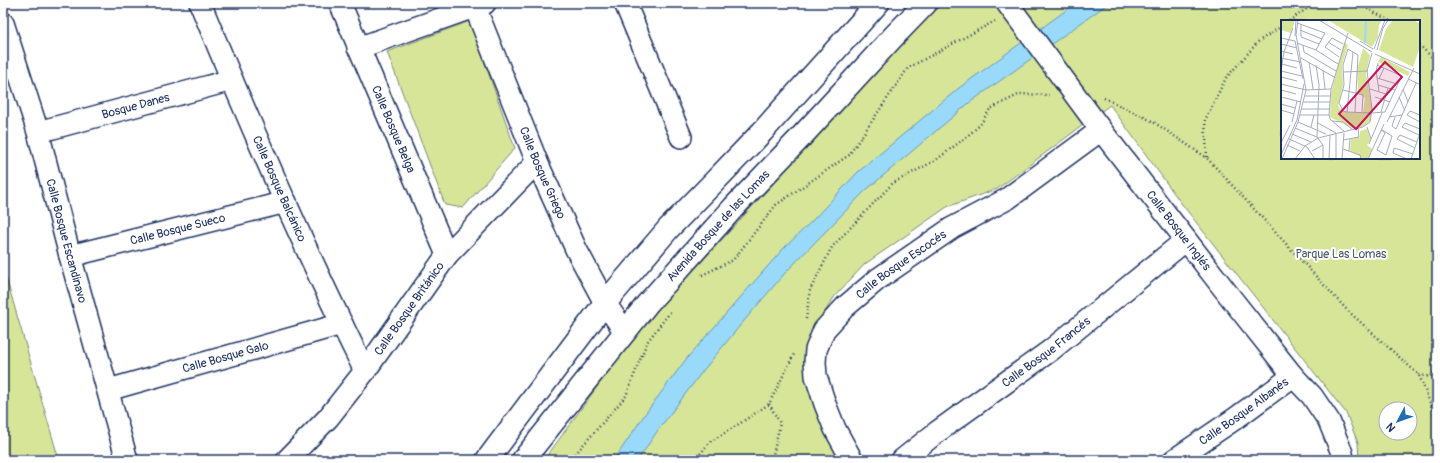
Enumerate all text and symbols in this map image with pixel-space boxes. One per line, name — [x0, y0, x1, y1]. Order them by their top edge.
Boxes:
inset map — [1281, 20, 1420, 159]
street label: Calle Bosque Belga — [368, 83, 419, 175]
street label: Bosque Danes — [100, 89, 172, 122]
street label: Calle Bosque Griego — [516, 124, 569, 222]
street label: Calle Bosque Balcánico — [249, 133, 310, 245]
street label: Avenida Bosque de las Lomas — [663, 167, 773, 284]
street label: Calle Bosque Escandinavo — [43, 177, 90, 305]
street label: Calle Bosque Inglés — [1143, 188, 1215, 274]
street label: Calle Bosque Sueco — [129, 210, 227, 248]
street label: Calle Bosque Escocés — [853, 226, 950, 302]
park label: Parque Las Lomas — [1296, 247, 1387, 262]
street label: Calle Bosque Británico — [371, 258, 448, 358]
street label: Calle Bosque Francés — [999, 313, 1094, 391]
street label: Calle Bosque Galo — [181, 337, 271, 376]
street label: Calle Bosque Albanés — [1196, 374, 1292, 448]
north arrow — [1378, 401, 1418, 441]
text: N — [1383, 420, 1398, 434]

